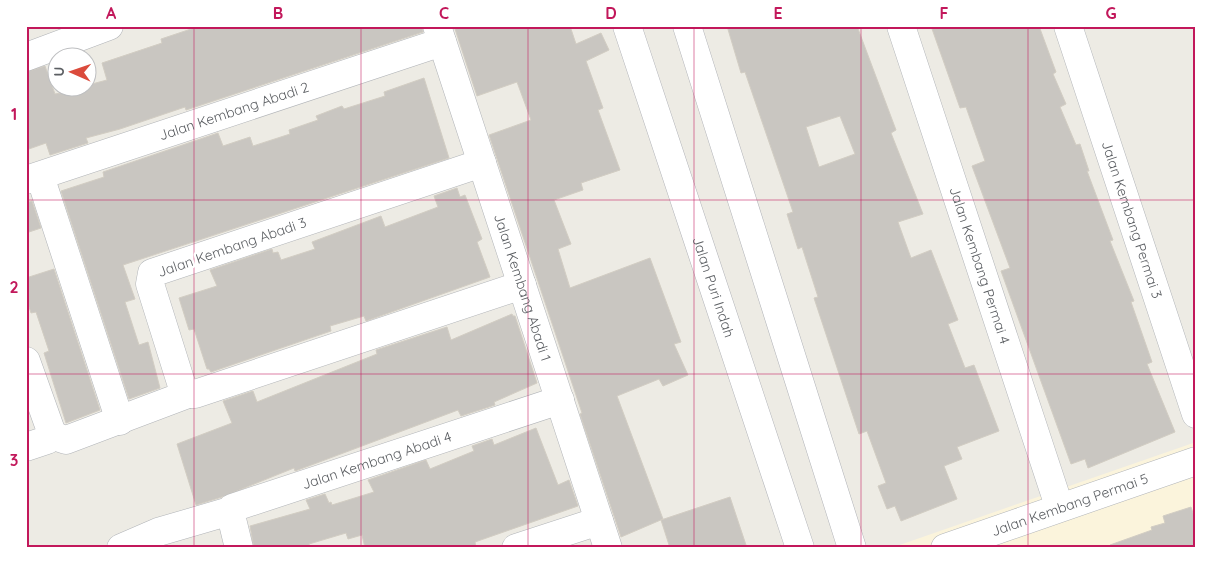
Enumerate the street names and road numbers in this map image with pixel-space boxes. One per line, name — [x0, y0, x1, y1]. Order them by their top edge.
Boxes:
street label: Jalan Kembang Abadi 2 — [157, 78, 311, 144]
street label: Jalan Kembang Permai 3 — [1098, 139, 1166, 301]
street label: Jalan Kembang Permai 4 — [946, 184, 1014, 346]
street label: Jalan Kembang Abadi 1 — [490, 211, 555, 363]
street label: Jalan Kembang Abadi 3 — [155, 213, 309, 281]
street label: Jalan Puri Indah — [688, 234, 739, 340]
street label: Jalan Kembang Abadi 4 — [300, 427, 454, 493]
street label: Jalan Kembang Permai 5 — [989, 469, 1151, 540]

